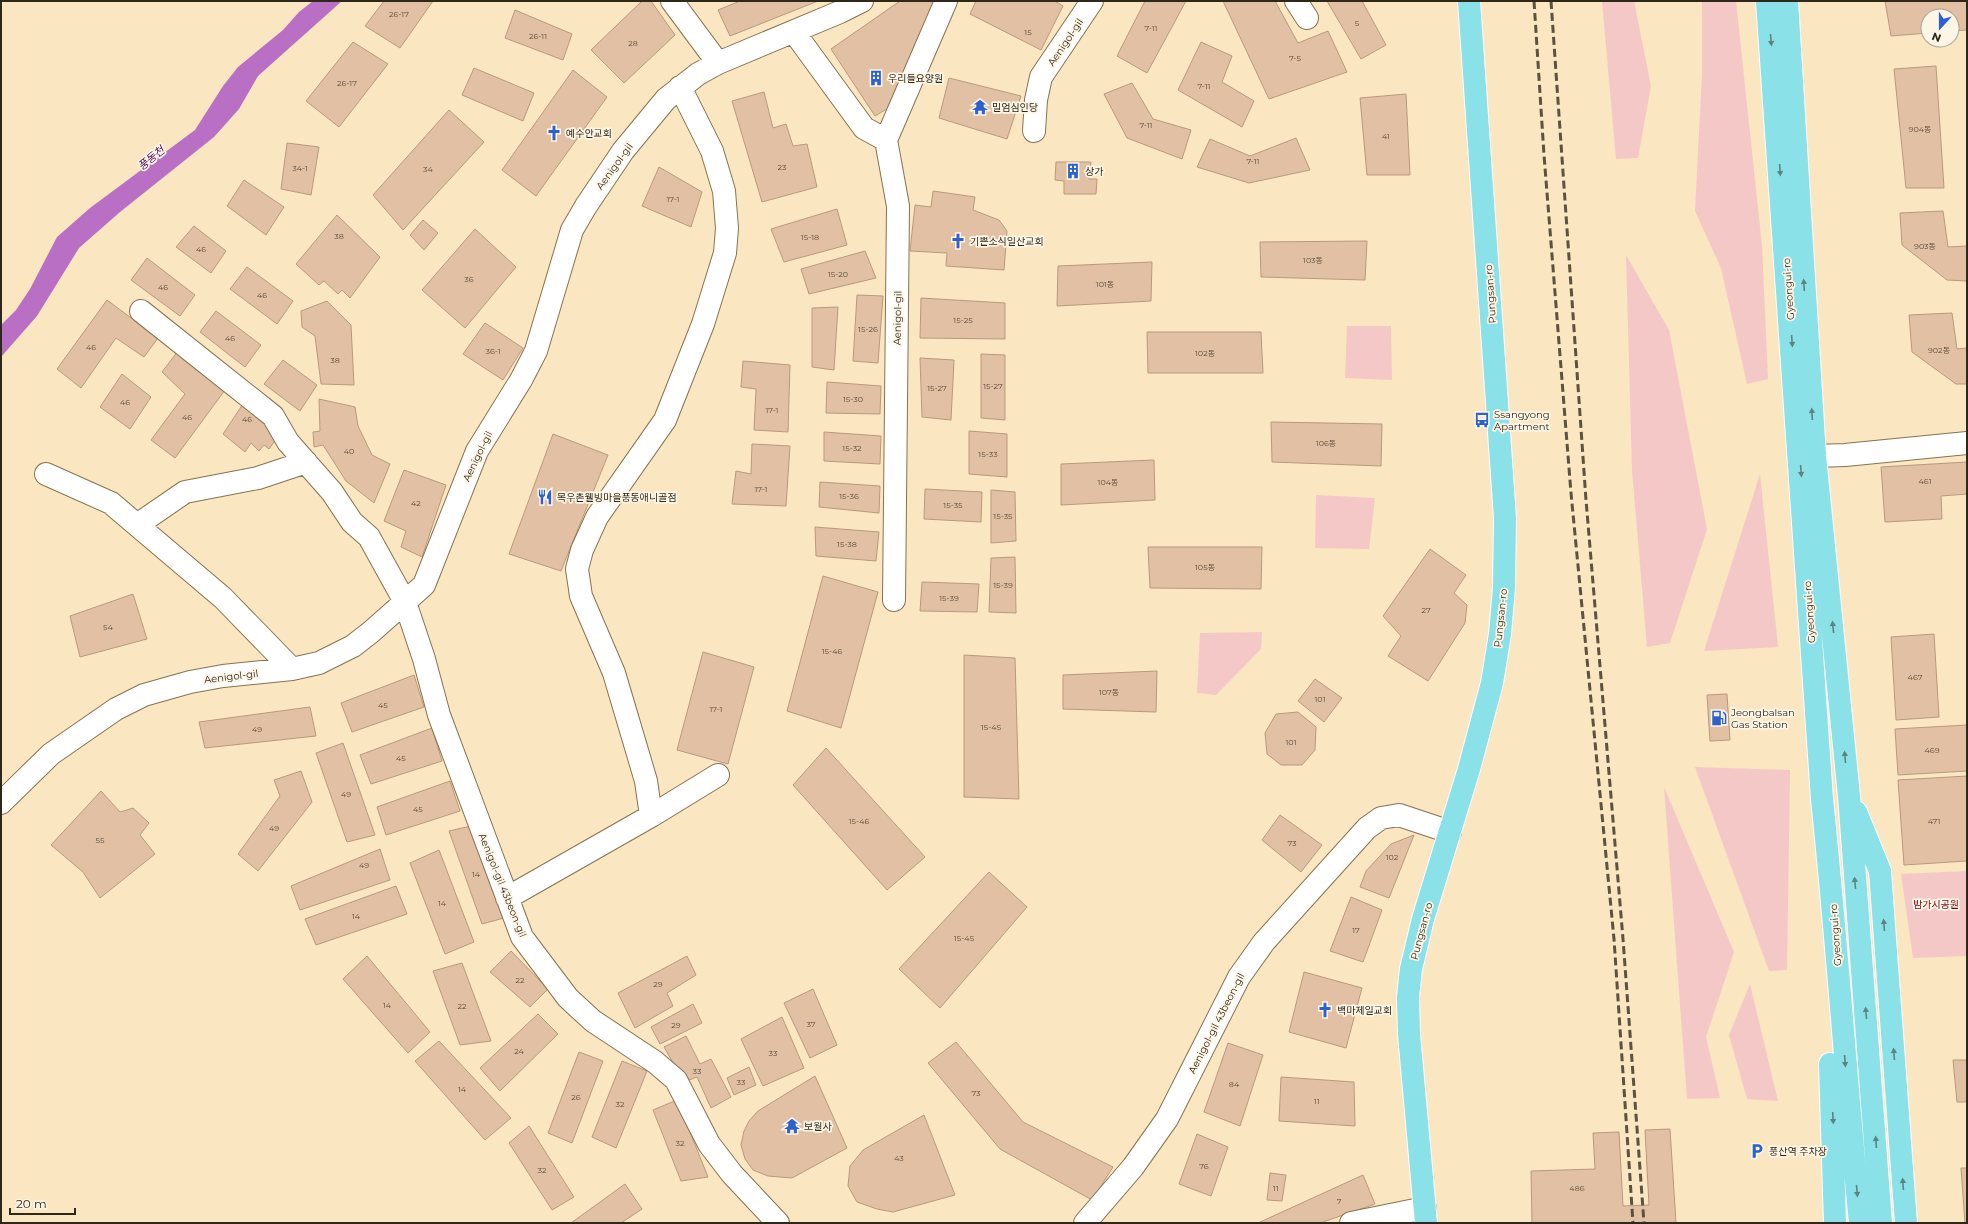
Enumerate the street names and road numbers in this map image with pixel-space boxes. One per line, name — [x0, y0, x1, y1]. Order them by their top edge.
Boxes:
street label: Aenigol-gil — [1045, 16, 1086, 69]
street label: Aenigol-gil — [593, 140, 636, 192]
street label: Gyeongui-ro — [1780, 257, 1797, 320]
street label: Pungsan-ro — [1482, 264, 1499, 324]
street label: Aenigol-gil — [891, 291, 904, 345]
street label: Aenigol-gil — [460, 429, 495, 484]
street label: Gyeongui-ro — [1801, 580, 1818, 643]
street label: Pungsan-ro — [1491, 588, 1510, 648]
street label: Aenigol-gil — [203, 667, 259, 686]
street label: Aenigol-gil 43beon-gil — [476, 831, 529, 939]
street label: Pungsan-ro — [1408, 901, 1435, 961]
street label: Gyeongui-ro — [1827, 903, 1844, 966]
street label: Aenigol-gil 43beon-gil — [1185, 971, 1248, 1076]

